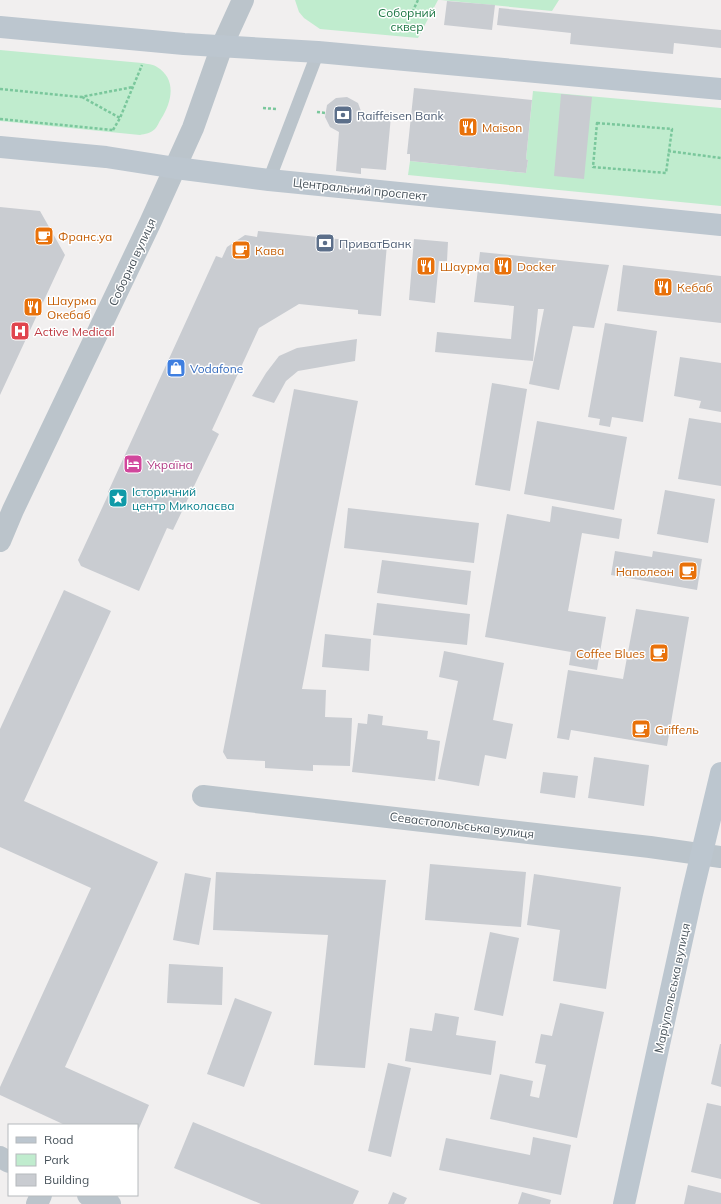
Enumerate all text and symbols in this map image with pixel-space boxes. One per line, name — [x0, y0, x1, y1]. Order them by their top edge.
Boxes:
park label: Соборний сквер — [378, 5, 436, 34]
bank icon: Raiffeisen Bank — [332, 104, 354, 126]
place label: Raiffeisen Bank — [357, 108, 445, 123]
restaurant icon: Maison — [457, 116, 479, 138]
place label: Maison — [482, 120, 522, 135]
street label: Центральний проспект — [292, 174, 428, 204]
street label: Соборна вулиця — [105, 216, 159, 308]
cafe icon: Франс.уа — [33, 225, 55, 247]
place label: Франс.уа — [58, 229, 112, 244]
bank icon: ПриватБанк — [314, 232, 336, 254]
place label: ПриватБанк — [339, 236, 412, 251]
cafe icon: Кава — [230, 239, 252, 261]
place label: Кава — [255, 243, 284, 258]
restaurant icon: Шаурма — [415, 255, 437, 277]
restaurant icon: Docker — [492, 255, 514, 277]
place label: Шаурма — [440, 259, 490, 274]
place label: Docker — [517, 259, 556, 274]
restaurant icon: Кебаб — [652, 276, 674, 298]
place label: Кебаб — [677, 280, 713, 295]
place label: Шаурма Окебаб — [47, 293, 97, 322]
restaurant icon: Шаурма Окебаб — [22, 296, 44, 318]
hospital icon: Active Medical — [9, 320, 31, 342]
place label: Active Medical — [34, 324, 115, 339]
shop icon: Vodafone — [165, 357, 187, 379]
place label: Vodafone — [190, 361, 243, 376]
hotel icon: Україна — [122, 453, 144, 475]
place label: Україна — [146, 457, 193, 472]
place label: Історичний центр Миколаєва — [132, 484, 235, 513]
place icon: Історичний центр Миколаєва — [107, 487, 129, 509]
cafe icon: Наполеон — [677, 560, 699, 582]
place label: Наполеон — [616, 564, 674, 579]
cafe icon: Coffeе Blues — [648, 642, 670, 664]
place label: Coffeе Blues — [576, 646, 645, 661]
cafe icon: Griffeль — [630, 718, 652, 740]
place label: Griffeль — [655, 722, 699, 737]
street label: Севастопольська вулиця — [389, 809, 535, 841]
street label: Маріупольська вулиця — [651, 922, 693, 1054]
legend — [8, 1124, 138, 1196]
text: Road — [44, 1132, 73, 1147]
text: Park — [44, 1152, 70, 1167]
text: Building — [44, 1172, 89, 1187]

